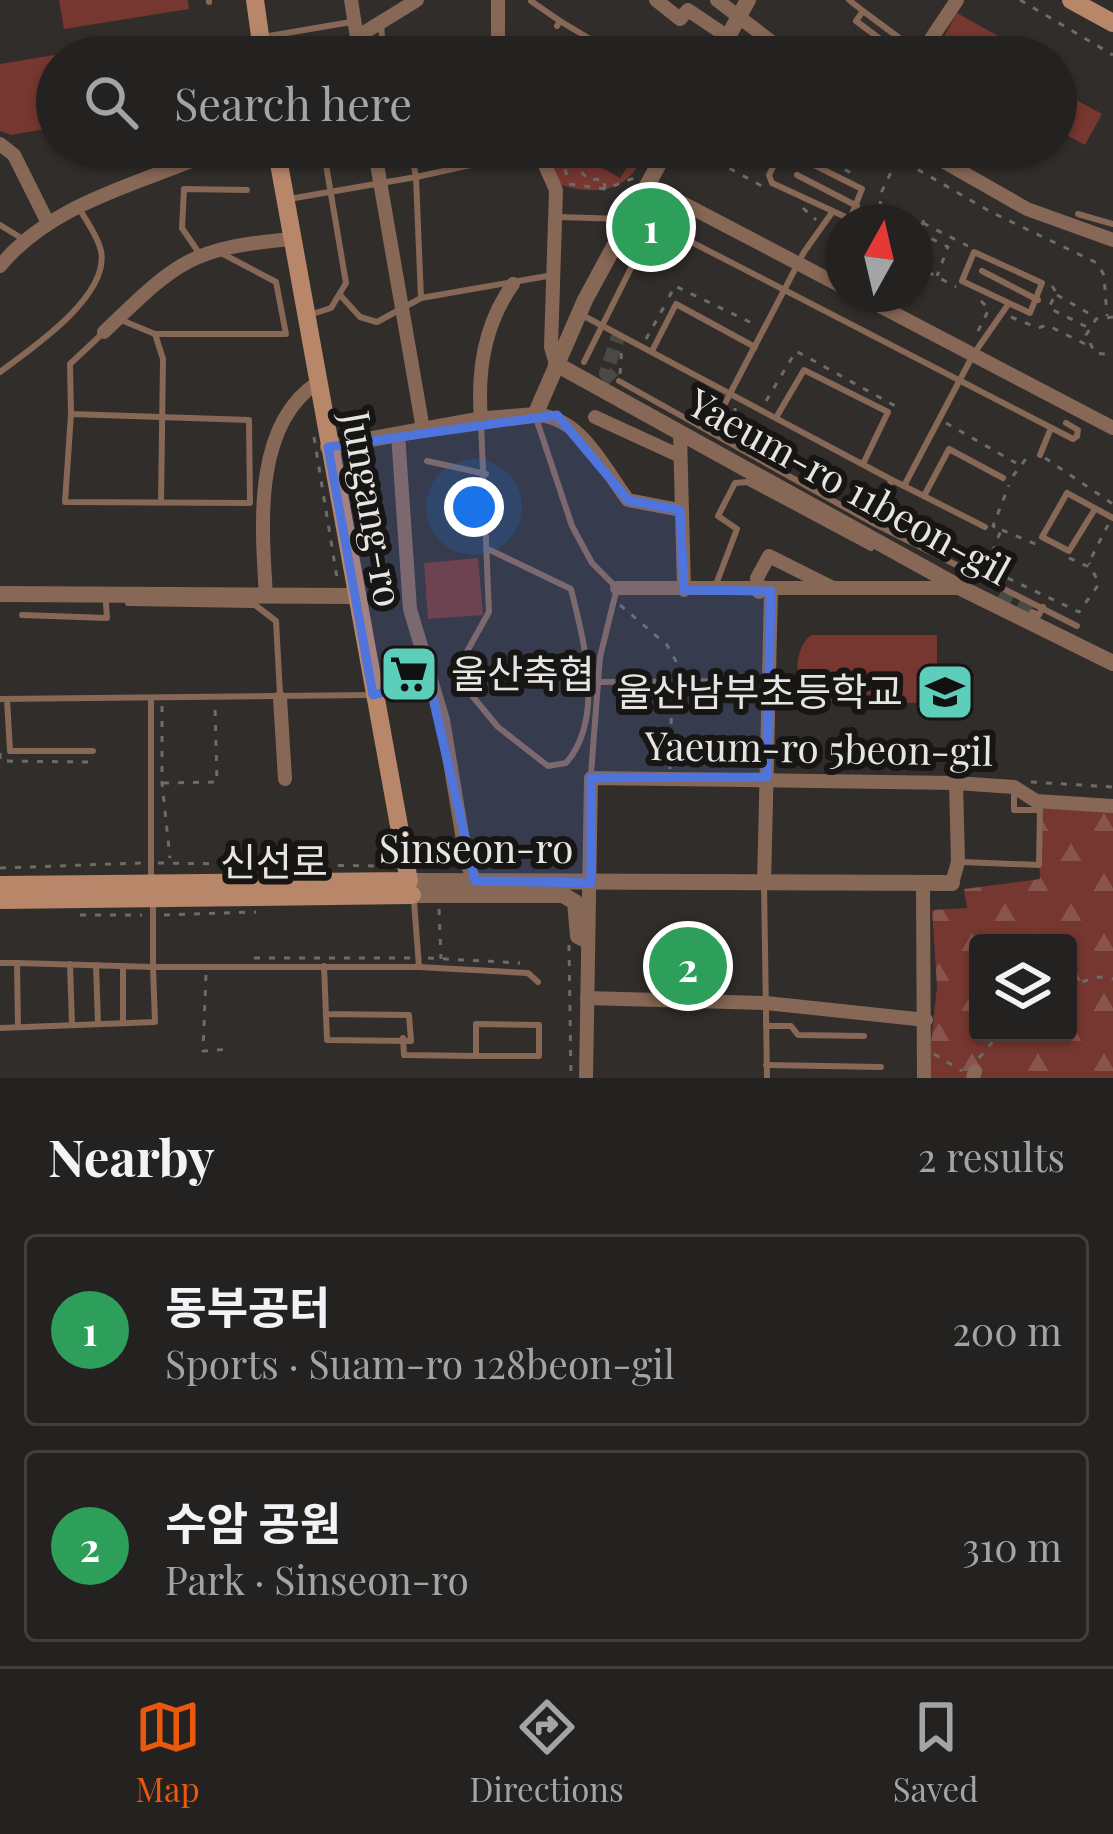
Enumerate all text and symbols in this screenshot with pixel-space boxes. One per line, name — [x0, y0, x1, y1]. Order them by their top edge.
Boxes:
search box — [36, 36, 1077, 168]
icon: search — [78, 69, 144, 135]
text: Search here — [174, 72, 412, 132]
pin: 1 — [612, 182, 690, 272]
north arrow — [825, 204, 933, 312]
street label: Yaeum-ro 11beon-gil — [679, 374, 1020, 596]
street label: Jungang-ro — [331, 406, 417, 611]
your location — [444, 477, 504, 537]
supermarket icon: 울산축협 — [378, 643, 440, 705]
place label: 울산축협 — [451, 646, 595, 698]
school or university icon: 울산남부초등학교 — [914, 661, 976, 723]
place label: 울산남부초등학교 — [616, 664, 903, 716]
street label: Yaeum-ro 5beon-gil — [643, 718, 994, 776]
street label: Sinseon-ro — [379, 821, 573, 873]
street label: 신선로 — [220, 834, 328, 886]
pin: 2 — [649, 921, 727, 1011]
map controls — [969, 934, 1077, 1042]
button: layers — [969, 934, 1077, 1042]
text: Nearby — [48, 1122, 214, 1190]
text: 2 results — [918, 1130, 1065, 1182]
text: 동부공터 — [165, 1275, 331, 1335]
text: 1 — [83, 1304, 97, 1356]
text: 200 m — [952, 1304, 1062, 1356]
text: Sports · Suam-ro 128beon-gil — [165, 1337, 675, 1389]
text: 수암 공원 — [165, 1491, 341, 1551]
text: 2 — [80, 1520, 100, 1572]
text: 310 m — [962, 1520, 1062, 1572]
text: Park · Sinseon-ro — [165, 1553, 469, 1605]
tab: Map — [135, 1694, 201, 1810]
tab: Directions — [470, 1694, 624, 1810]
tab: Saved — [893, 1694, 979, 1810]

